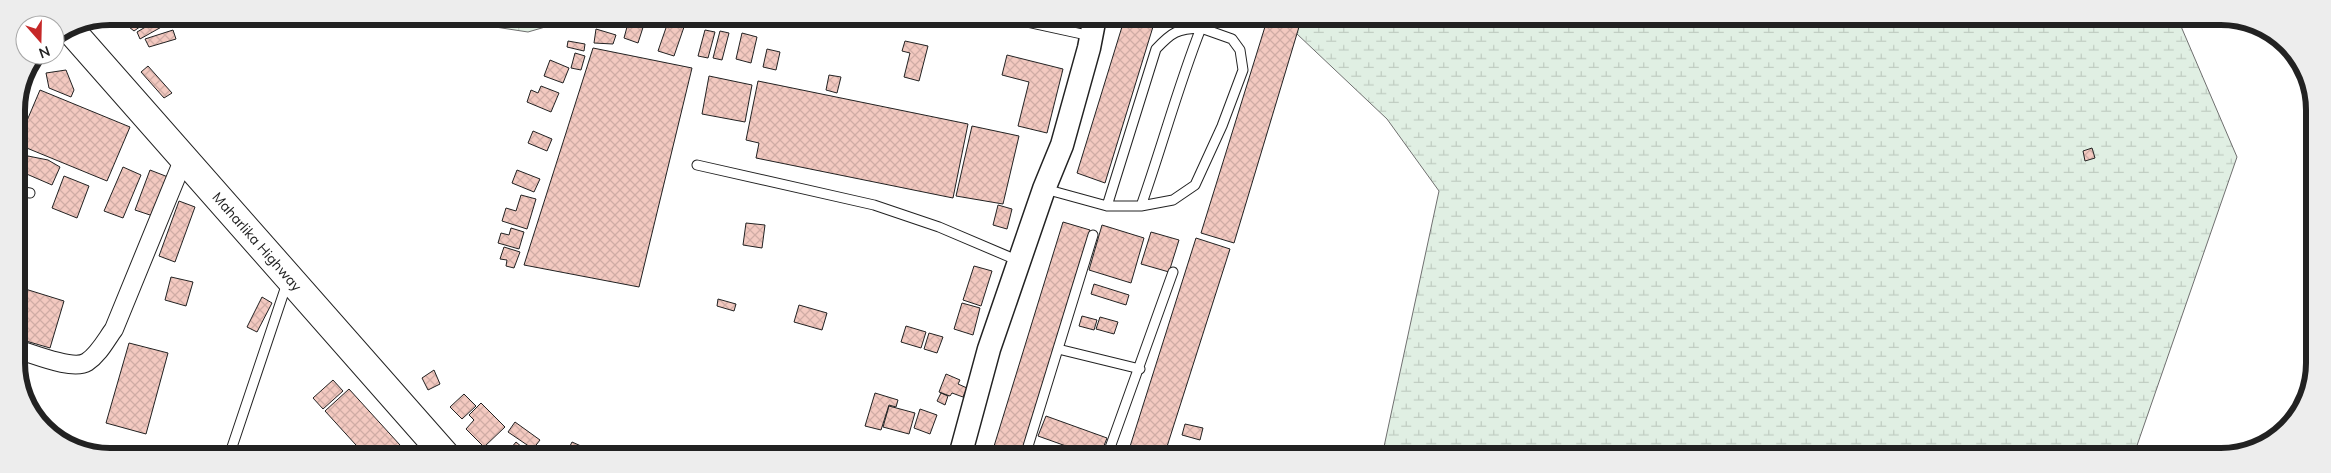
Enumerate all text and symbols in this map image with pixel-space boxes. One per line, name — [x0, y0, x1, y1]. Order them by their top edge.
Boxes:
north arrow — [15, 15, 65, 65]
text: N — [36, 42, 52, 62]
street label: Maharlika Highway — [209, 188, 306, 295]

